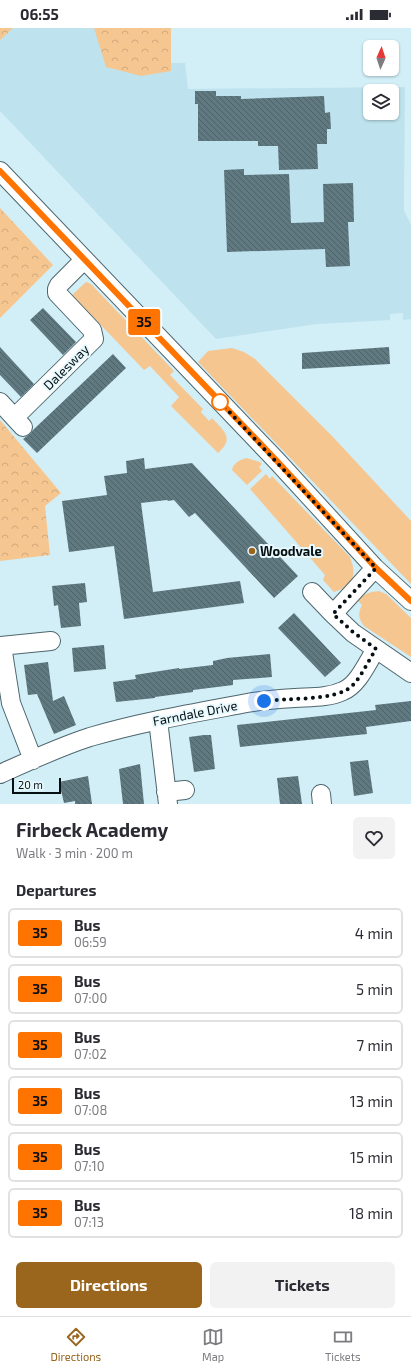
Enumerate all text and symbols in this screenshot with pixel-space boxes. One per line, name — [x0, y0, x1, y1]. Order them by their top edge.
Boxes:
text: 06:55 — [20, 5, 59, 23]
north arrow — [363, 40, 399, 76]
map controls — [363, 40, 399, 120]
button: layers — [363, 84, 399, 120]
line badge: 35 — [126, 309, 162, 335]
text: 35 — [136, 313, 152, 330]
street label: Dalesway — [40, 341, 92, 393]
unlabelled marker — [211, 393, 229, 411]
place label: Woodvale — [260, 543, 322, 559]
marker: Woodvale — [247, 546, 257, 556]
your location — [254, 691, 274, 711]
street label: Farndale Drive — [151, 697, 239, 729]
scale bar — [12, 776, 61, 795]
text: 20 m — [18, 778, 43, 791]
button: heart — [353, 817, 395, 859]
text: Firbeck Academy — [16, 818, 168, 841]
text: Walk · 3 min · 200 m — [16, 845, 133, 861]
text: Departures — [16, 881, 96, 899]
text: Bus — [74, 916, 100, 934]
text: 35 — [32, 924, 48, 941]
text: 4 min — [355, 924, 393, 942]
text: 06:59 — [74, 934, 107, 950]
text: Bus — [74, 972, 100, 990]
text: 35 — [32, 980, 48, 997]
text: 5 min — [356, 980, 393, 998]
text: 07:00 — [74, 990, 107, 1006]
text: Bus — [74, 1028, 100, 1046]
text: 35 — [32, 1036, 48, 1053]
text: 7 min — [356, 1036, 393, 1054]
text: 07:02 — [74, 1046, 107, 1062]
text: Bus — [74, 1084, 100, 1102]
text: 35 — [32, 1092, 48, 1109]
text: 13 min — [350, 1092, 393, 1110]
text: 07:08 — [74, 1102, 107, 1118]
text: Bus — [74, 1140, 100, 1158]
text: 35 — [32, 1148, 48, 1165]
text: 15 min — [350, 1148, 393, 1166]
text: 07:10 — [74, 1158, 105, 1174]
text: Bus — [74, 1196, 100, 1214]
text: 35 — [32, 1204, 48, 1221]
text: 18 min — [349, 1204, 393, 1222]
text: 07:13 — [74, 1214, 104, 1230]
button: Directions — [16, 1262, 202, 1308]
button: Tickets — [210, 1262, 395, 1308]
tab: Directions — [50, 1326, 101, 1363]
tab: Map — [202, 1326, 224, 1363]
tab: Tickets — [325, 1326, 361, 1363]

